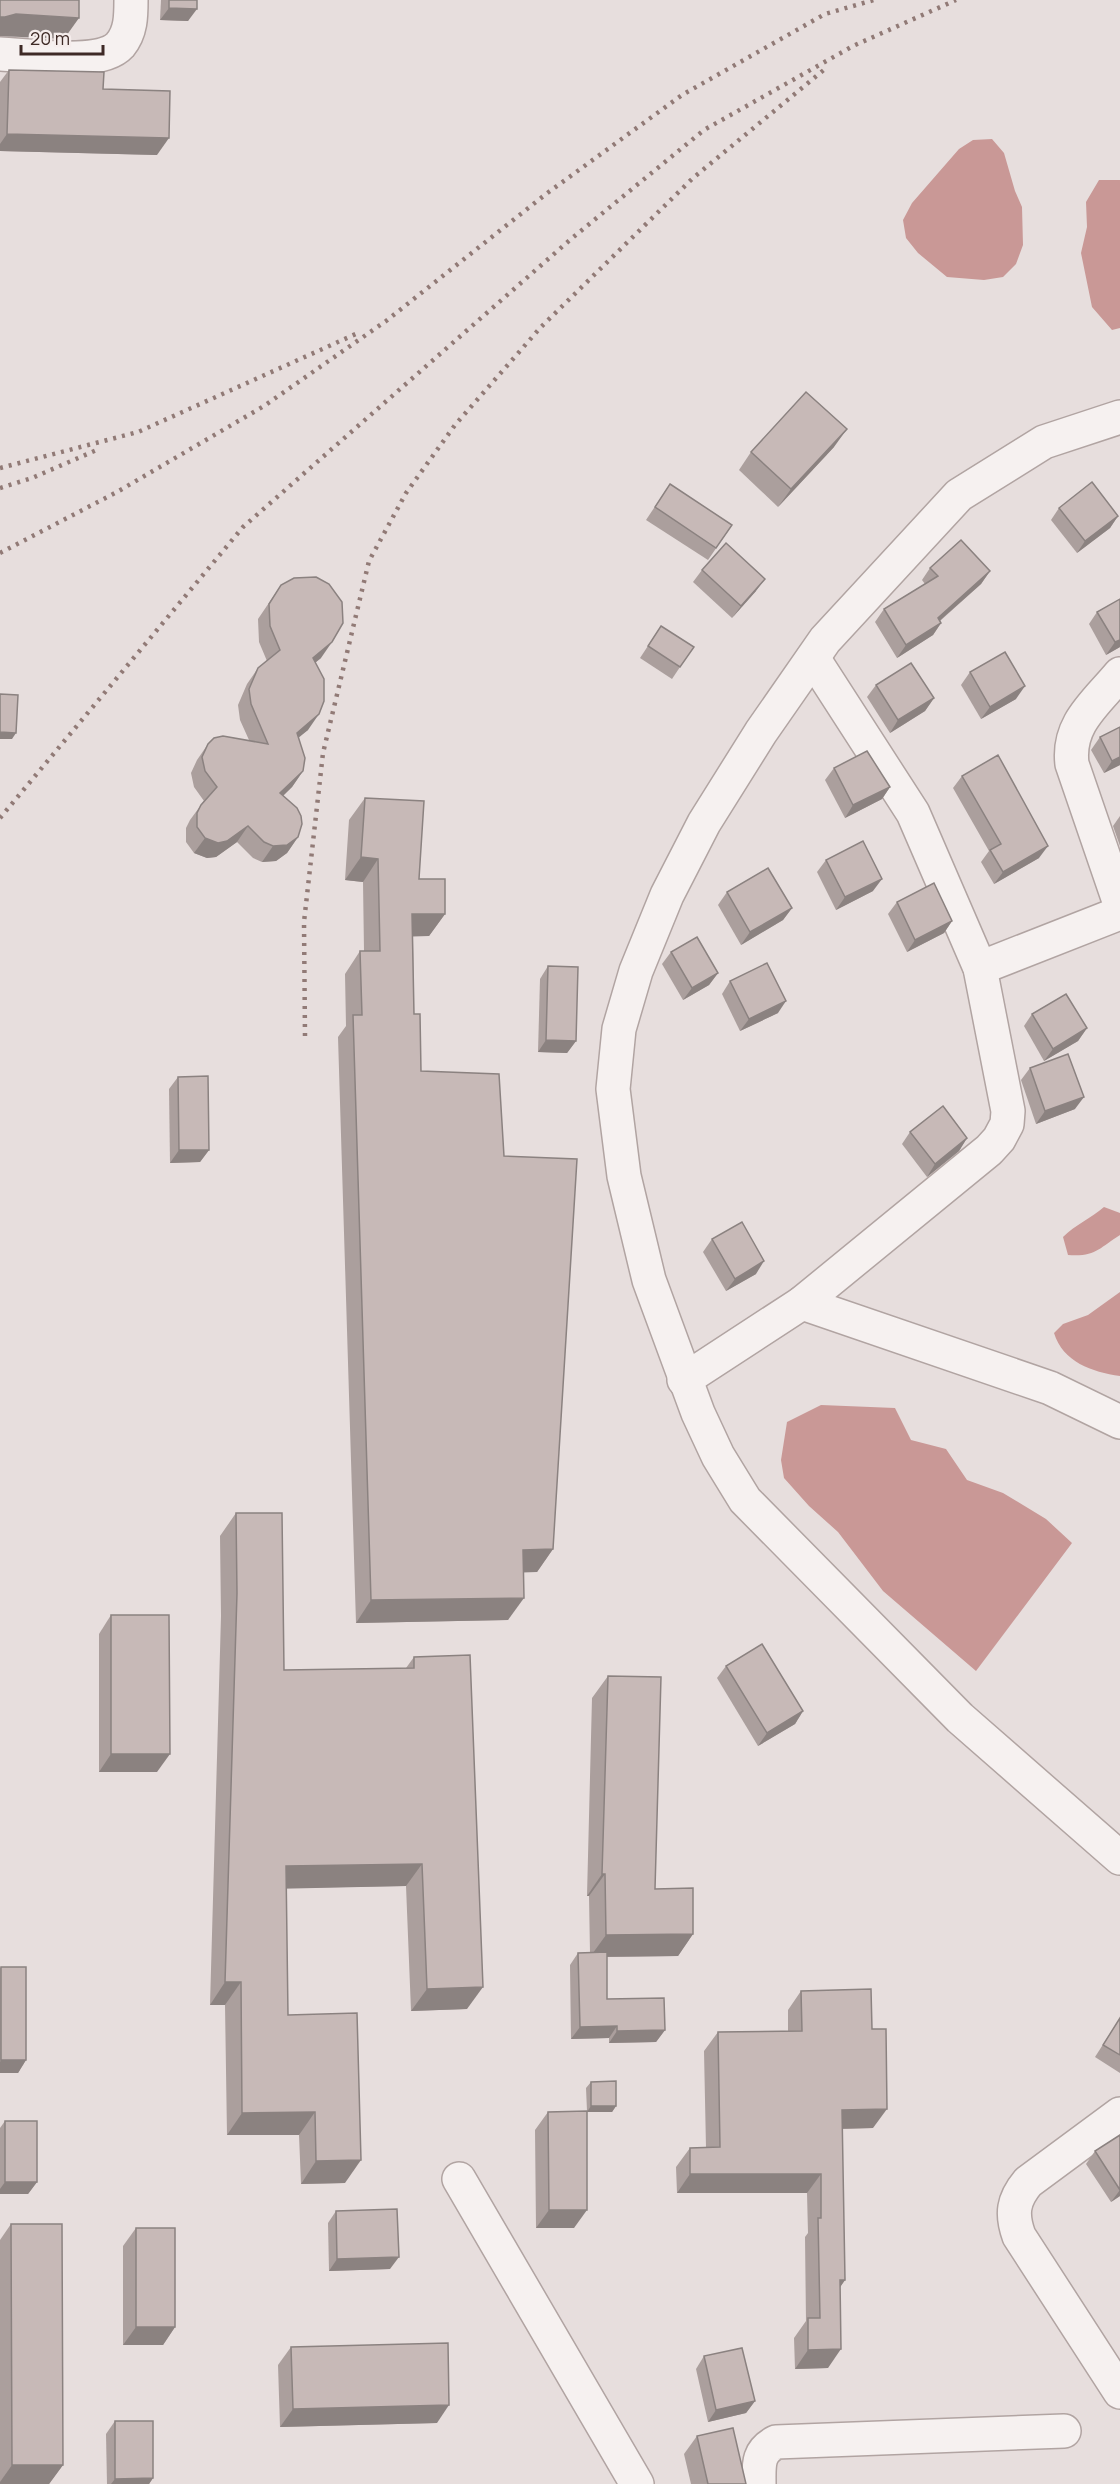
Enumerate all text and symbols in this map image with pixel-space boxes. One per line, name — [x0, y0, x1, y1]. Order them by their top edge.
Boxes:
scale bar — [21, 18, 104, 56]
text: 20 m — [30, 26, 70, 50]

